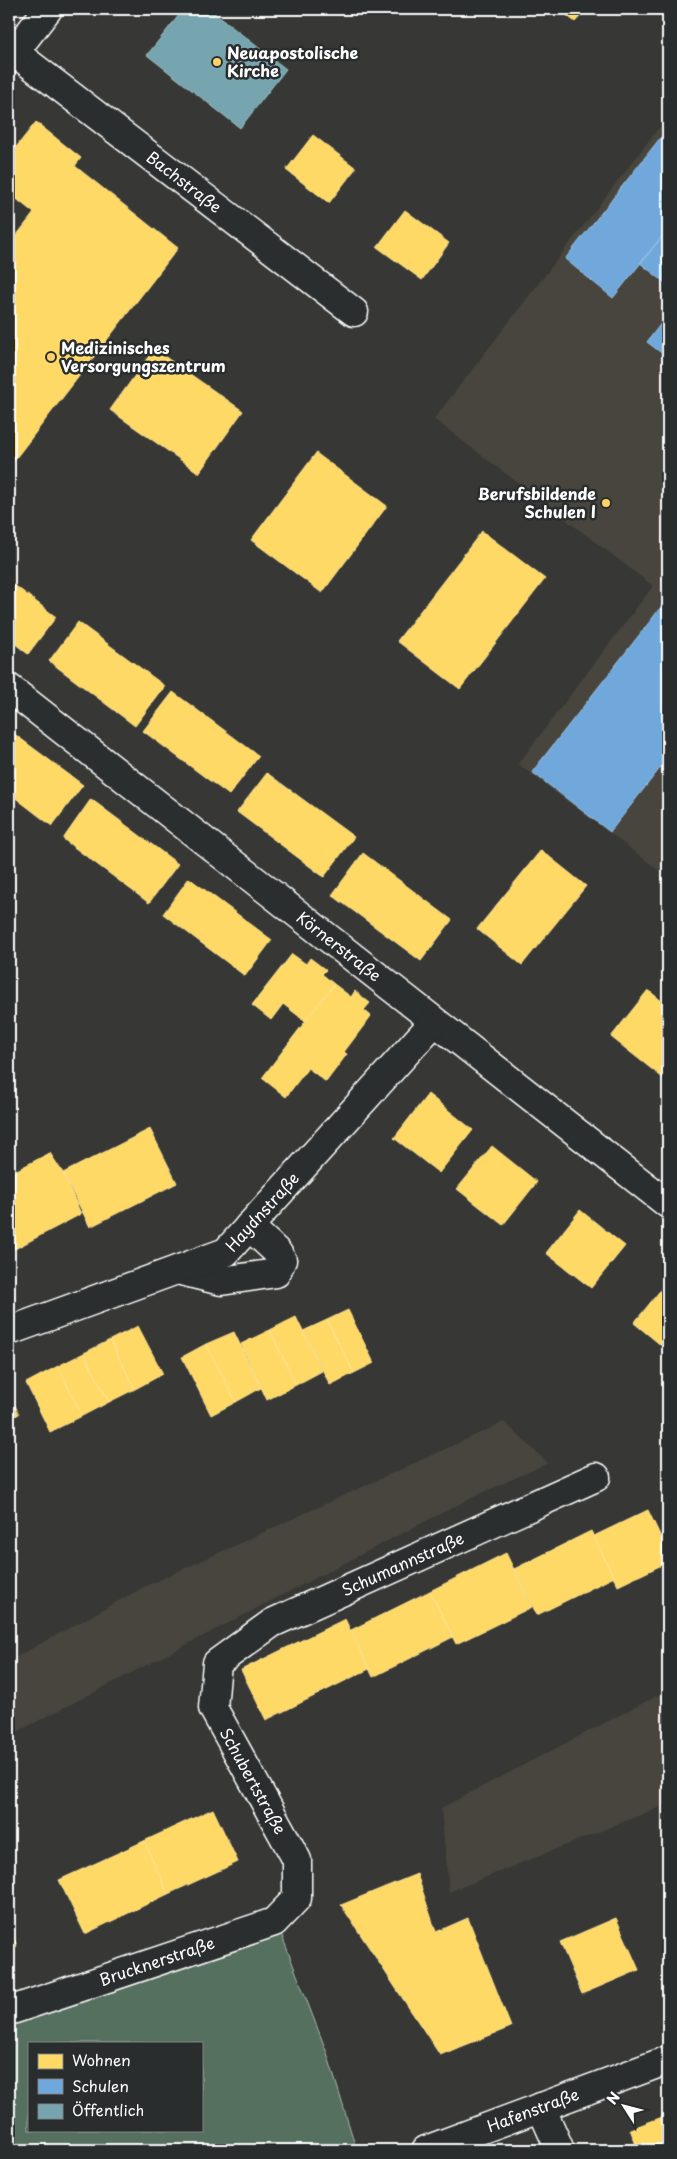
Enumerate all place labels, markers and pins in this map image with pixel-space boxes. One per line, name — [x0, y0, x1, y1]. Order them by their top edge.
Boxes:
place label: Neuapostolische Kirche — [227, 40, 359, 82]
marker: Neuapostolische Kirche — [211, 56, 223, 68]
place label: Medizinisches Versorgungszentrum — [61, 335, 226, 377]
marker: Medizinisches Versorgungszentrum — [45, 351, 57, 363]
place label: Berufsbildende Schulen I — [478, 481, 596, 523]
marker: Berufsbildende Schulen I — [600, 497, 612, 509]

